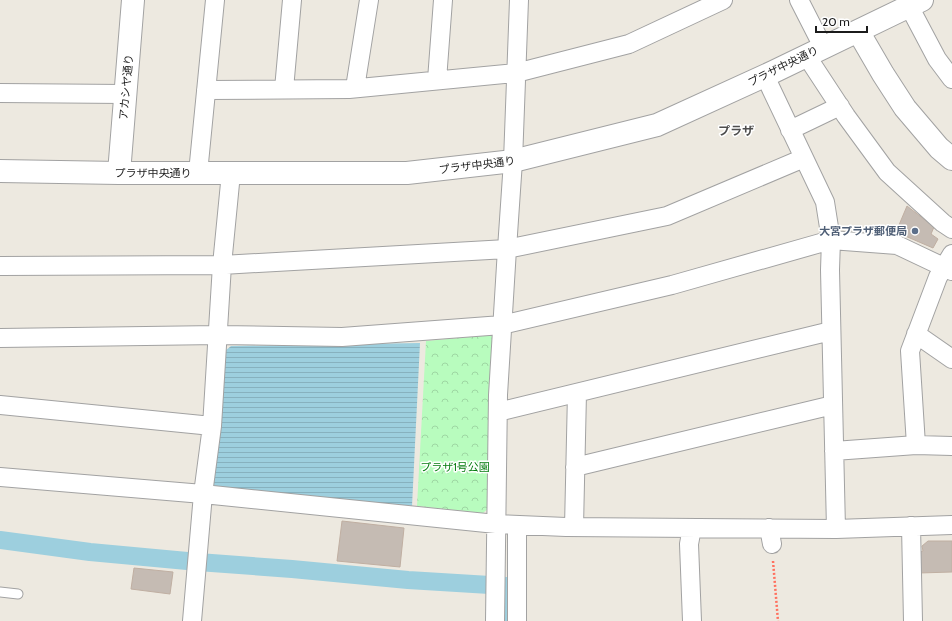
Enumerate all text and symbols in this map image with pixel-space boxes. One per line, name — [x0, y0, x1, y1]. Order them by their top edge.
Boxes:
scale bar — [816, 8, 867, 34]
text: 20 m — [822, 14, 850, 29]
street label: プラザ中央通り — [745, 43, 821, 89]
street label: アカシヤ通り — [116, 54, 136, 120]
district label: プラザ — [718, 123, 754, 138]
street label: プラザ中央通り — [438, 153, 516, 177]
street label: プラザ中央通り — [115, 166, 192, 180]
place label: 大宮プラザ郵便局 — [819, 224, 907, 238]
marker: 大宮プラザ郵便局 — [910, 226, 920, 236]
park label: プラザ1号公園 — [420, 460, 490, 474]

